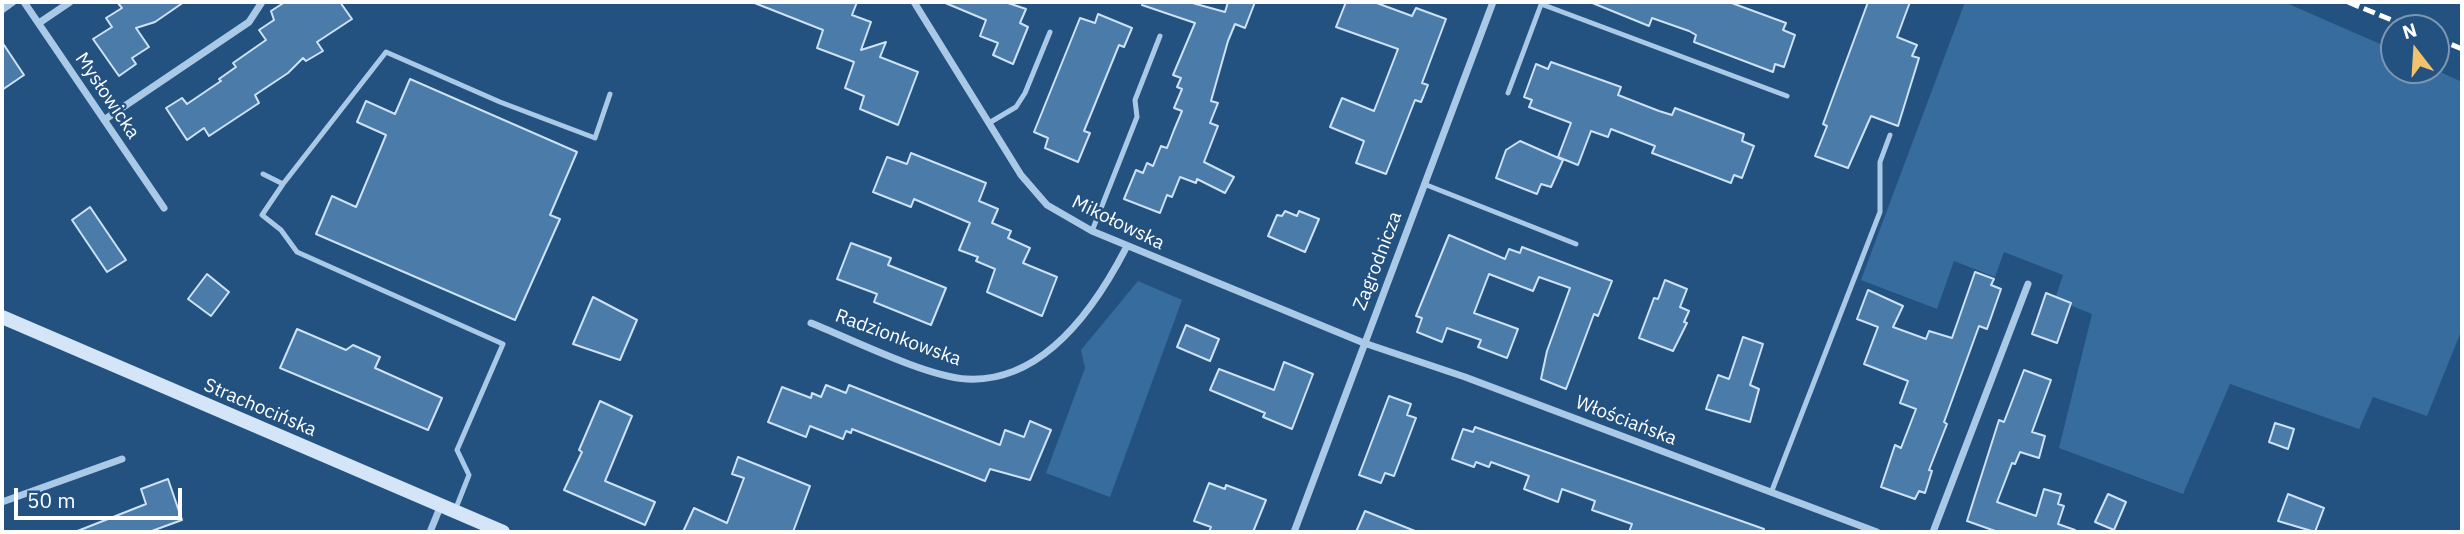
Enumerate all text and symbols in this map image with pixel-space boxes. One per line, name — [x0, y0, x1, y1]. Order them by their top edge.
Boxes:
north arrow — [2380, 14, 2450, 84]
text: N — [2399, 17, 2420, 44]
street label: Mysłowicka — [70, 49, 144, 143]
street label: Mikołowska — [1068, 191, 1168, 255]
street label: Zagrodnicza — [1349, 208, 1407, 314]
street label: Radzionkowska — [832, 305, 964, 371]
street label: Strachocińska — [200, 374, 320, 442]
street label: Włościańska — [1572, 391, 1680, 451]
scale bar — [18, 475, 186, 518]
text: 50 m — [27, 486, 76, 514]

